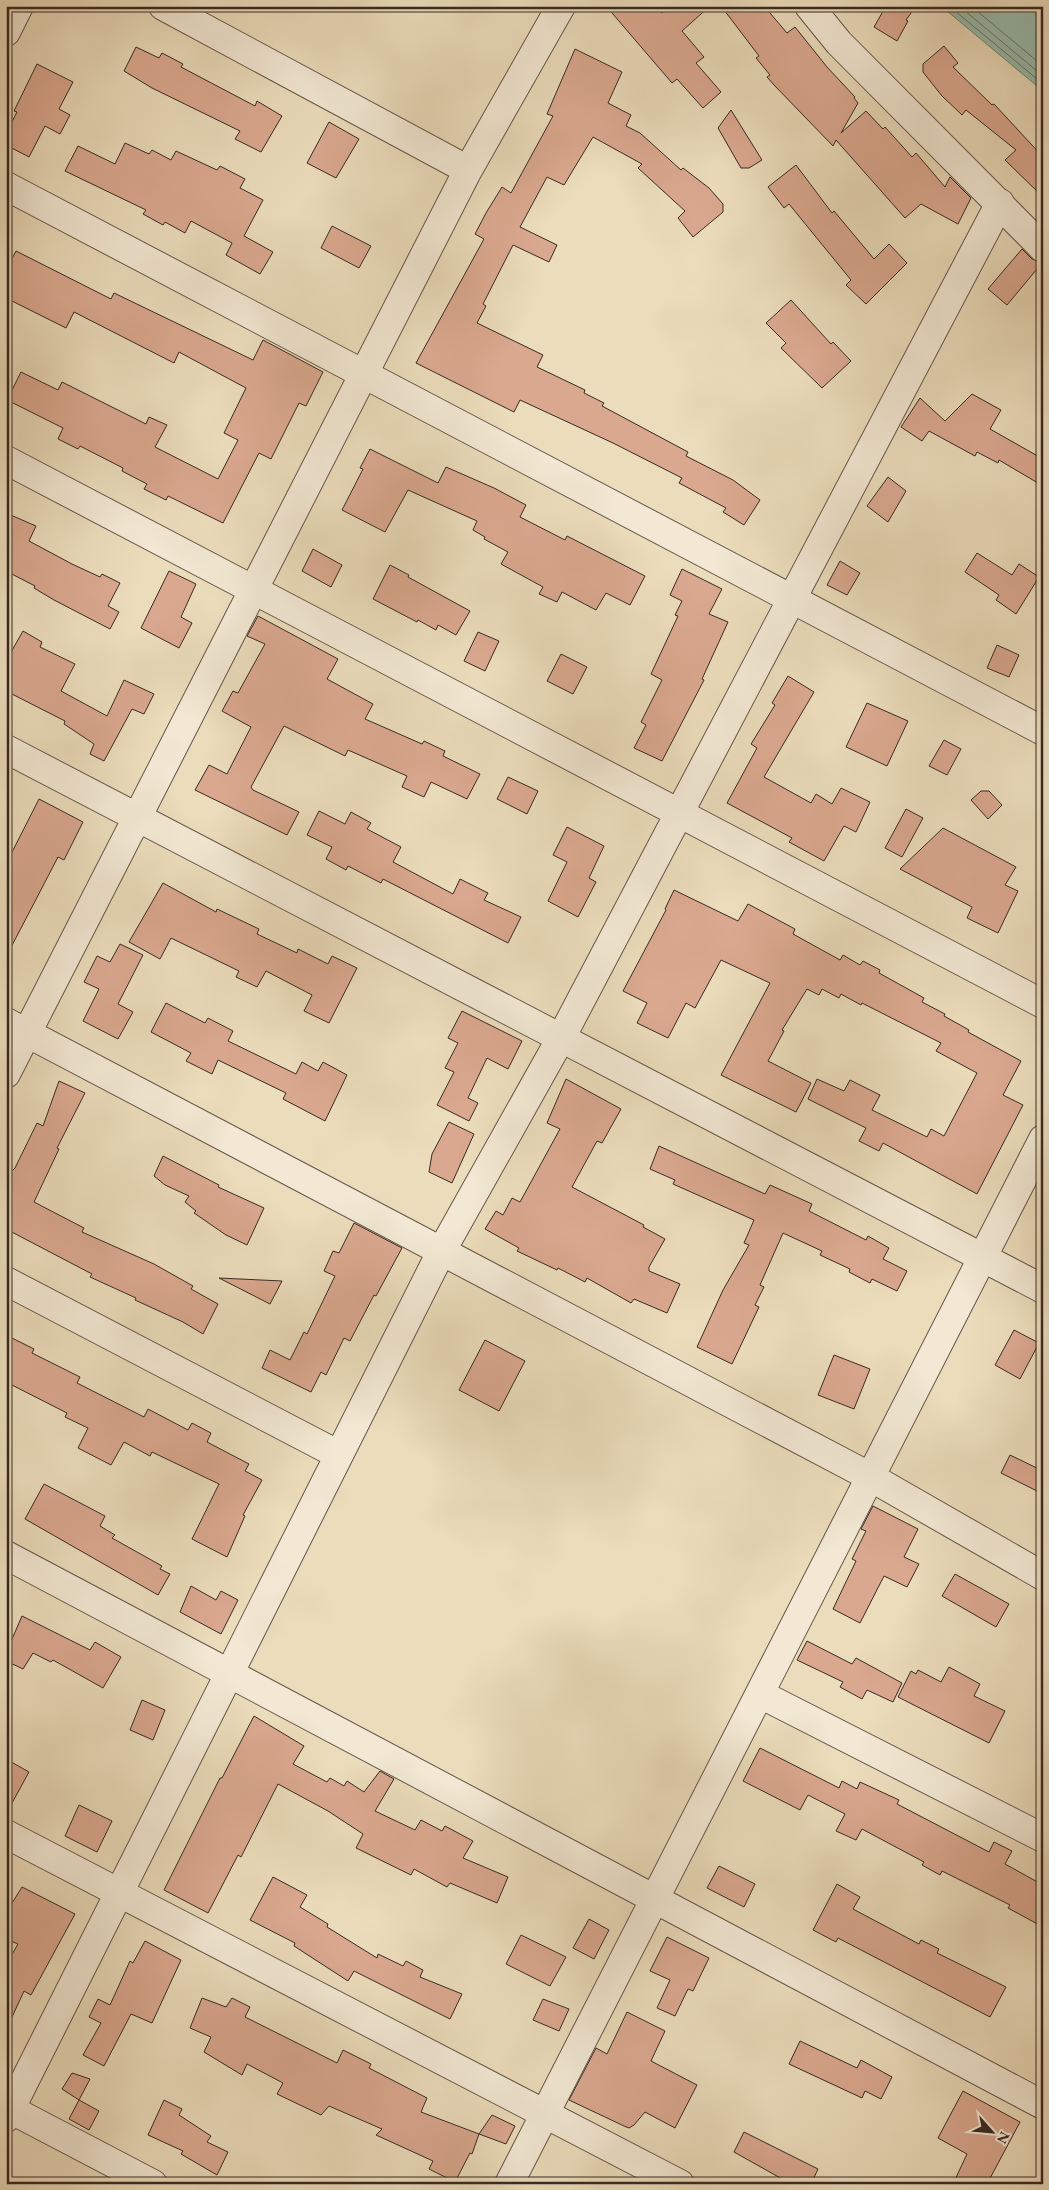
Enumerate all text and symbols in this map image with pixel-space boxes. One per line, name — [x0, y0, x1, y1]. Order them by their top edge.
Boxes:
north arrow — [966, 2108, 1016, 2158]
text: N — [993, 2129, 1014, 2148]

